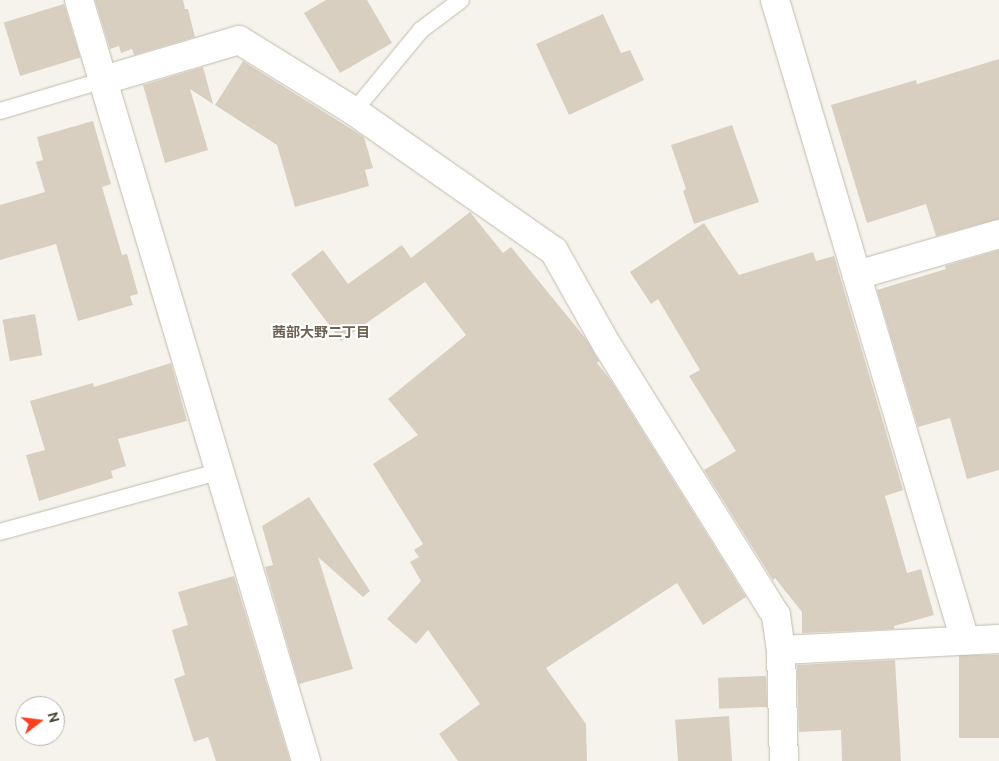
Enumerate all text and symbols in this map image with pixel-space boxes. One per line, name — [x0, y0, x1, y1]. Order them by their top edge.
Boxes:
district label: 茜部大野二丁目 — [272, 324, 370, 340]
north arrow — [15, 696, 65, 746]
text: N — [44, 710, 63, 724]

